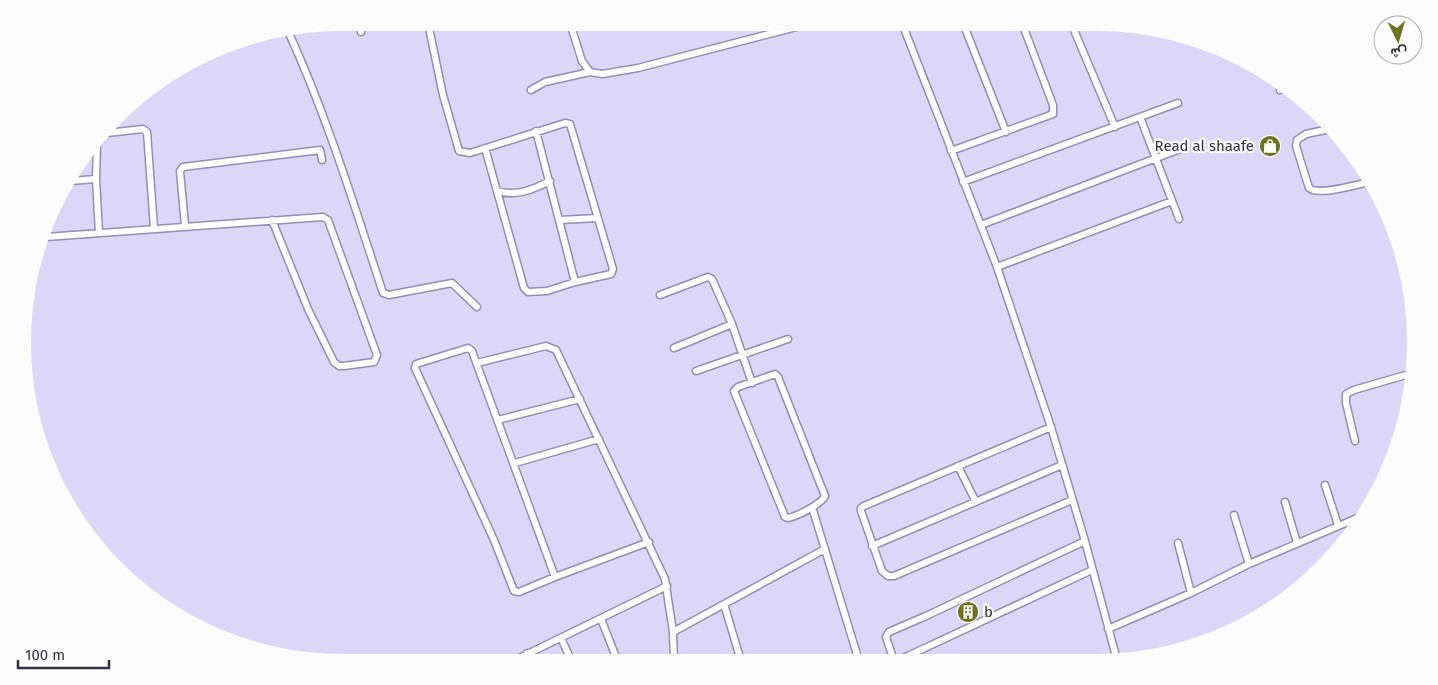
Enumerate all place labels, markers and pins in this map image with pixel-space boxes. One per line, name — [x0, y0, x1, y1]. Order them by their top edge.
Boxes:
shop icon: Read al shaafe — [1258, 134, 1282, 158]
place label: Read al shaafe — [1155, 137, 1254, 155]
building icon: b — [956, 600, 980, 624]
place label: b — [984, 603, 993, 621]

